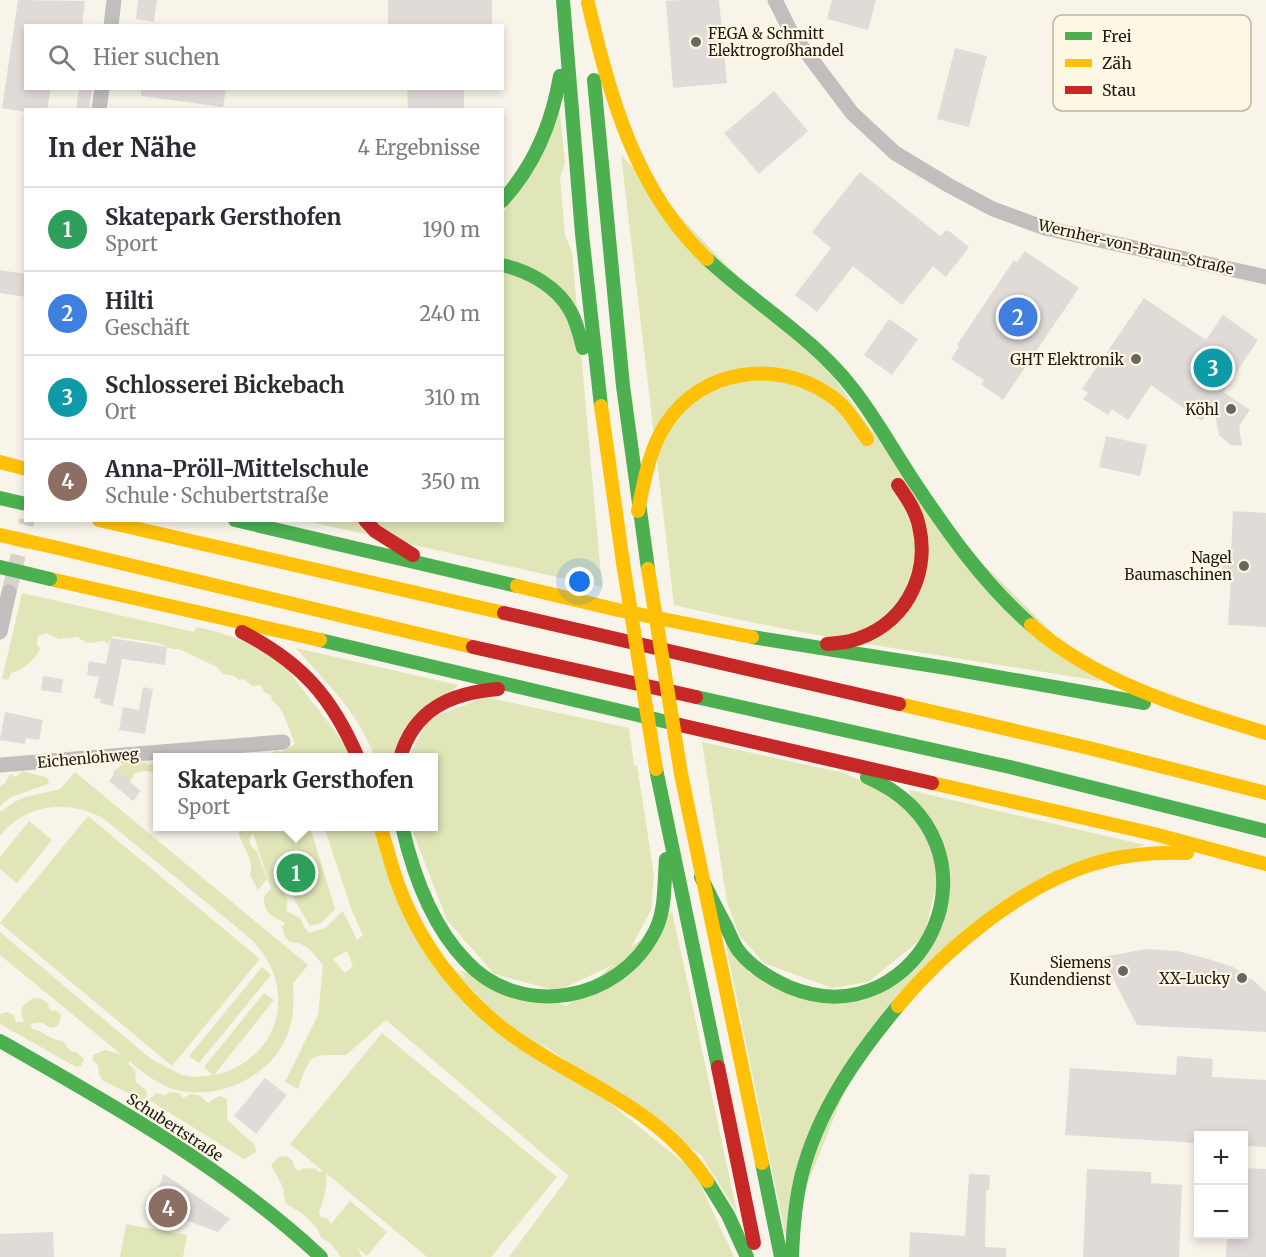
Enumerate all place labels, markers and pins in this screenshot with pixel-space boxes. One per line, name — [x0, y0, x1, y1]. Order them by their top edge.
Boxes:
place label: FEGA & Schmitt Elektrogroßhandel — [708, 24, 844, 60]
marker: FEGA & Schmitt Elektrogroßhandel — [689, 35, 703, 49]
pin: 2 — [998, 294, 1038, 340]
pin: 3 — [1194, 346, 1232, 391]
place label: GHT Elektronik — [1010, 350, 1124, 369]
marker: GHT Elektronik — [1129, 352, 1143, 366]
place label: Köhl — [1185, 400, 1219, 419]
marker: Köhl — [1224, 402, 1238, 416]
place label: Nagel Baumaschinen — [1124, 548, 1232, 584]
marker: Nagel Baumaschinen — [1237, 559, 1251, 573]
pin: 1 — [276, 850, 316, 896]
place label: Siemens Kundendienst — [1010, 953, 1111, 989]
marker: Siemens Kundendienst — [1116, 964, 1130, 978]
place label: XX-Lucky — [1159, 969, 1230, 988]
marker: XX-Lucky — [1235, 971, 1249, 985]
pin: 4 — [148, 1186, 188, 1230]

